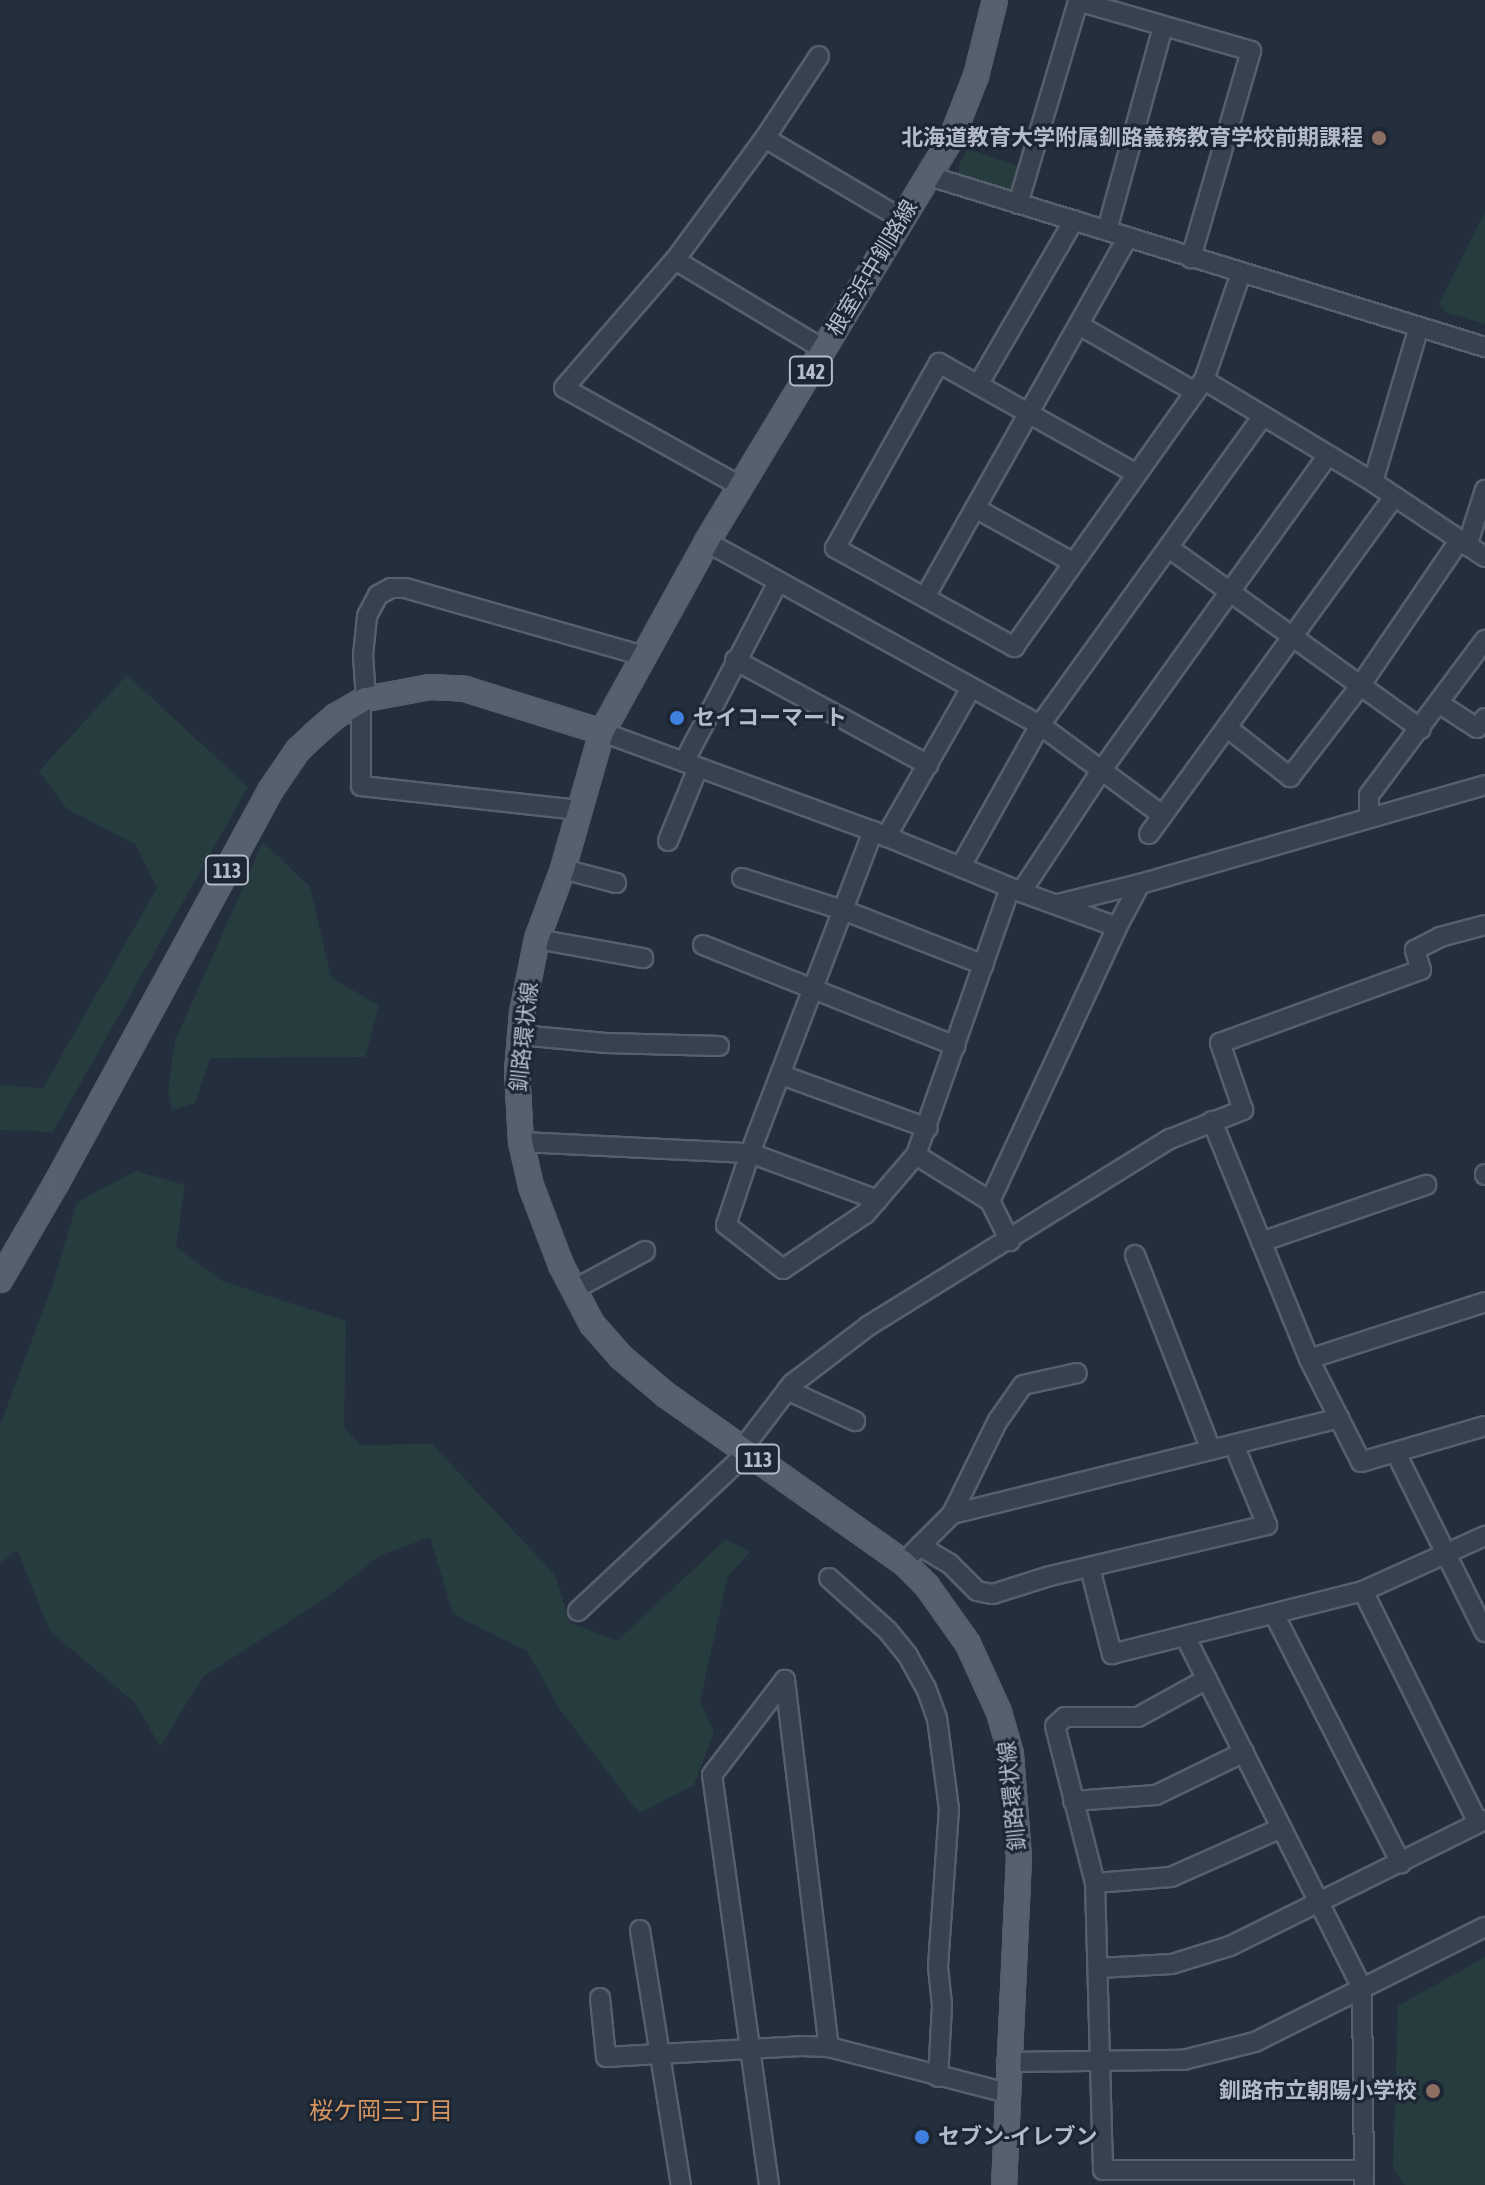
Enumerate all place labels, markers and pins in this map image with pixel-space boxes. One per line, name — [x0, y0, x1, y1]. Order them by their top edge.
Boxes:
place label: 北海道教育大学附属釧路義務教育学校前期課程 — [901, 125, 1363, 151]
marker: 北海道教育大学附属釧路義務教育学校前期課程 — [1370, 129, 1388, 147]
place label: セイコーマート — [693, 705, 847, 731]
marker: セイコーマート — [668, 709, 686, 727]
place label: 釧路市立朝陽小学校 — [1219, 2078, 1417, 2104]
marker: 釧路市立朝陽小学校 — [1424, 2082, 1442, 2100]
place label: セブン-イレブン — [938, 2124, 1097, 2150]
marker: セブン-イレブン — [913, 2128, 931, 2146]

